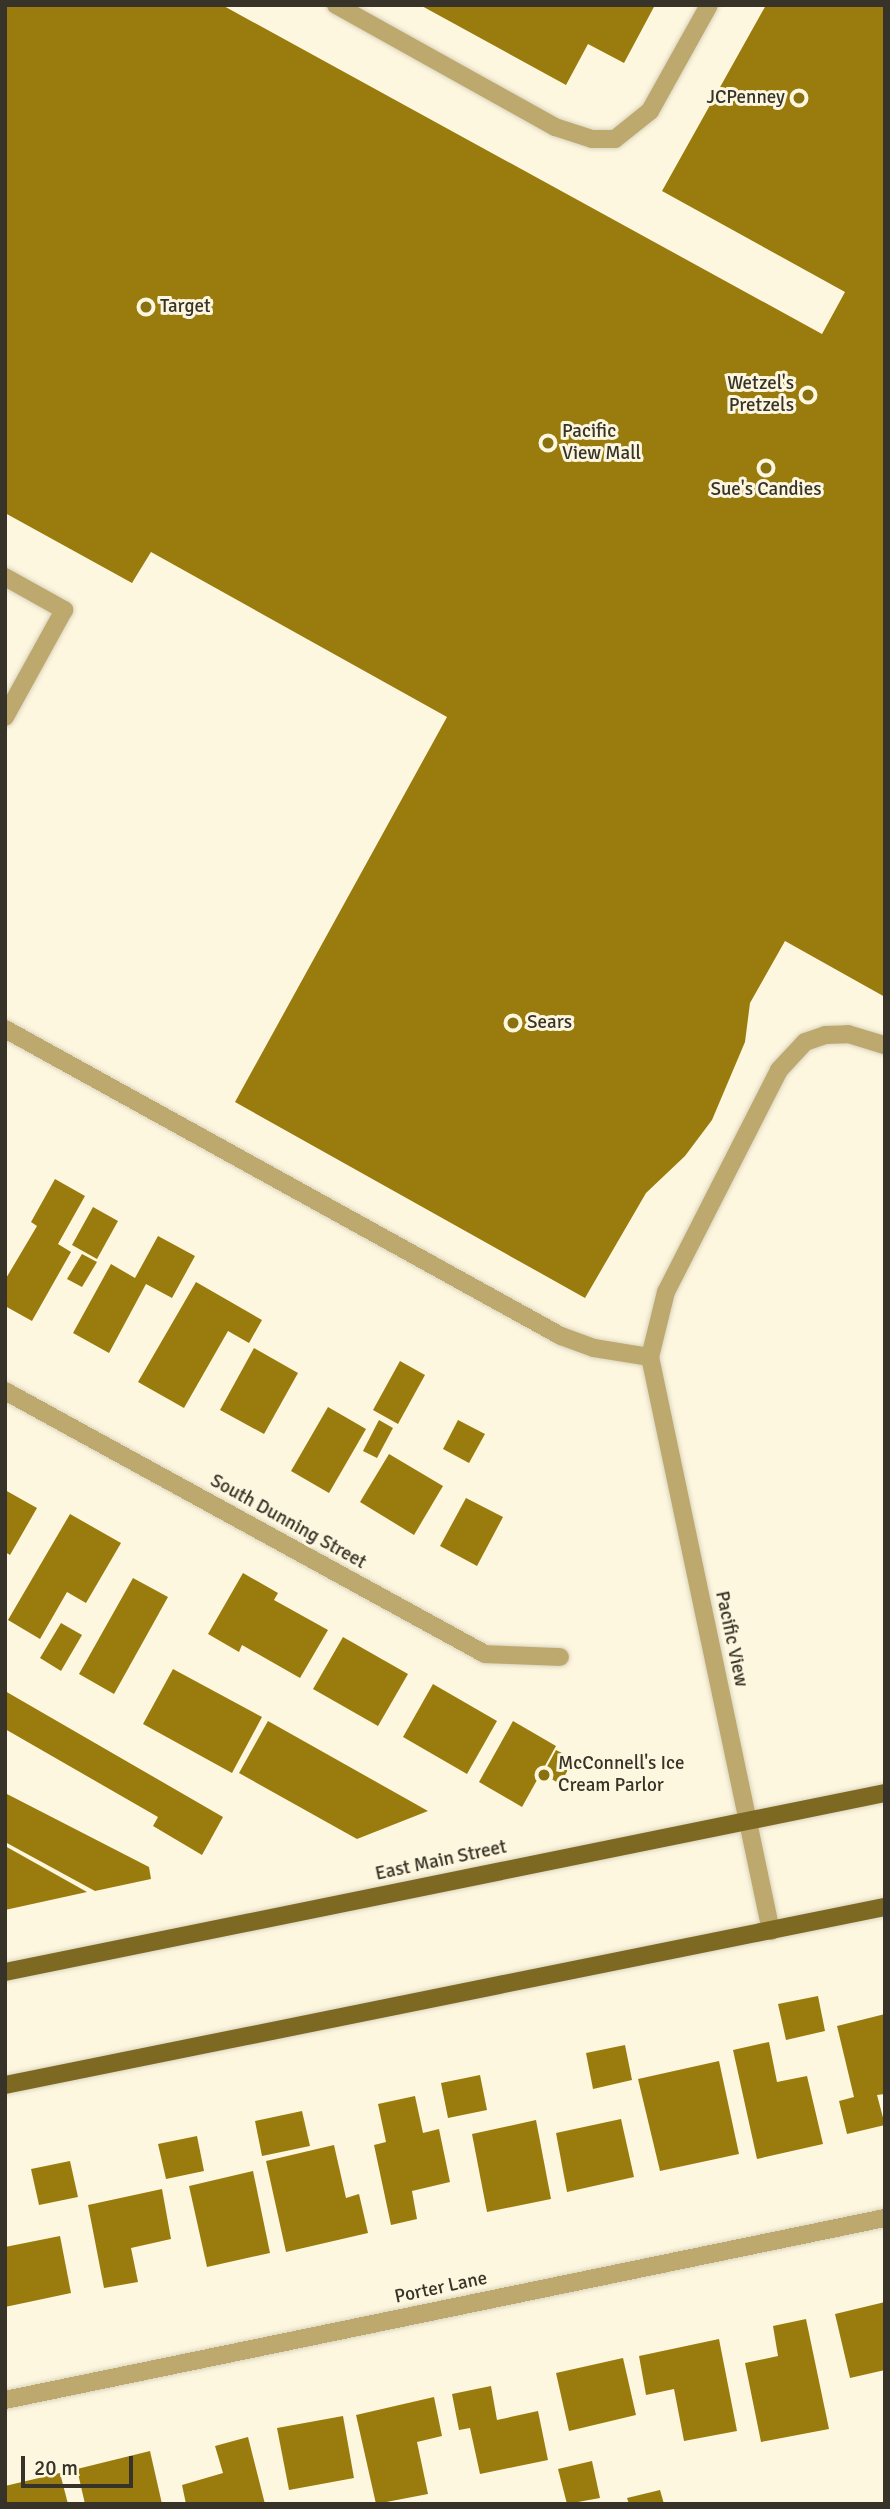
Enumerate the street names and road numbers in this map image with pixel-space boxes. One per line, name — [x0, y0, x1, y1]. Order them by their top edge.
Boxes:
street label: South Dunning Street — [206, 1470, 370, 1574]
street label: Pacific View — [710, 1589, 752, 1689]
street label: East Main Street — [373, 1836, 509, 1886]
street label: Porter Lane — [393, 2267, 489, 2309]

